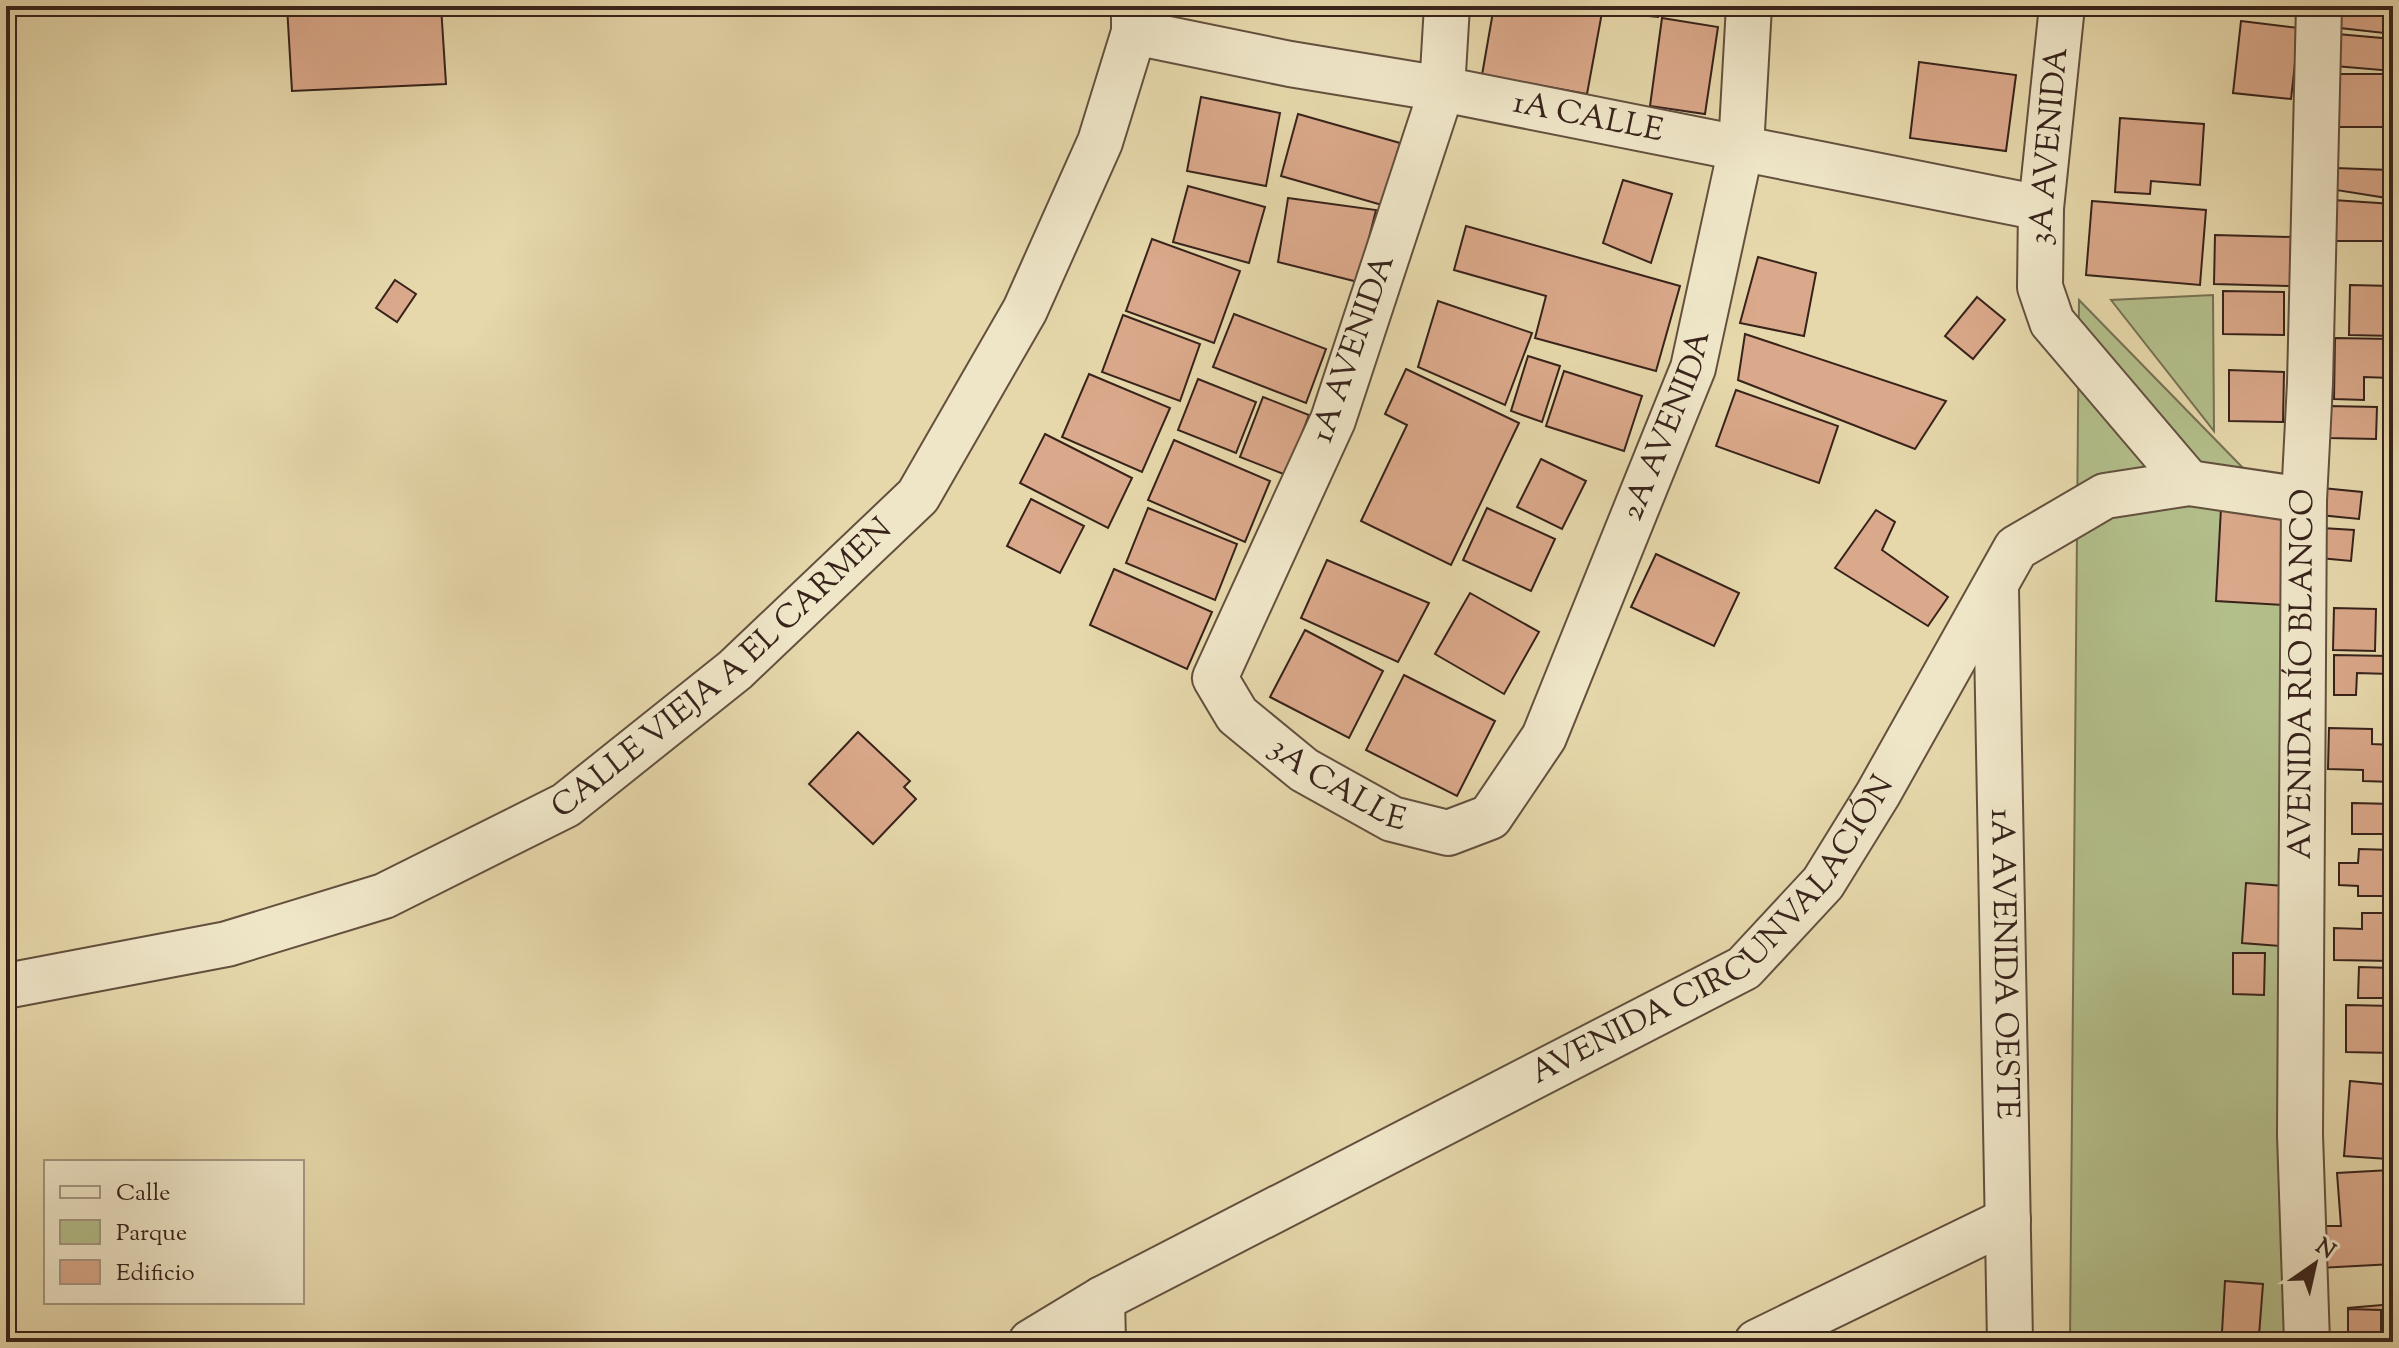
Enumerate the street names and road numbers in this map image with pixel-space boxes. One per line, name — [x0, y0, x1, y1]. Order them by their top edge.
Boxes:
street label: 3A AVENIDA — [2018, 45, 2082, 247]
street label: 1A CALLE — [1509, 81, 1667, 155]
street label: 1A AVENIDA — [1300, 249, 1408, 449]
street label: 2A AVENIDA — [1611, 327, 1723, 528]
street label: AVENIDA RÍO BLANCO — [2279, 488, 2327, 860]
street label: CALLE VIEJA A EL CARMEN — [542, 508, 903, 830]
street label: 3A CALLE — [1258, 727, 1410, 845]
street label: AVENIDA CIRCUNVALACIÓN — [1523, 768, 1907, 1097]
street label: 1A AVENIDA OESTE — [1977, 808, 2029, 1120]

